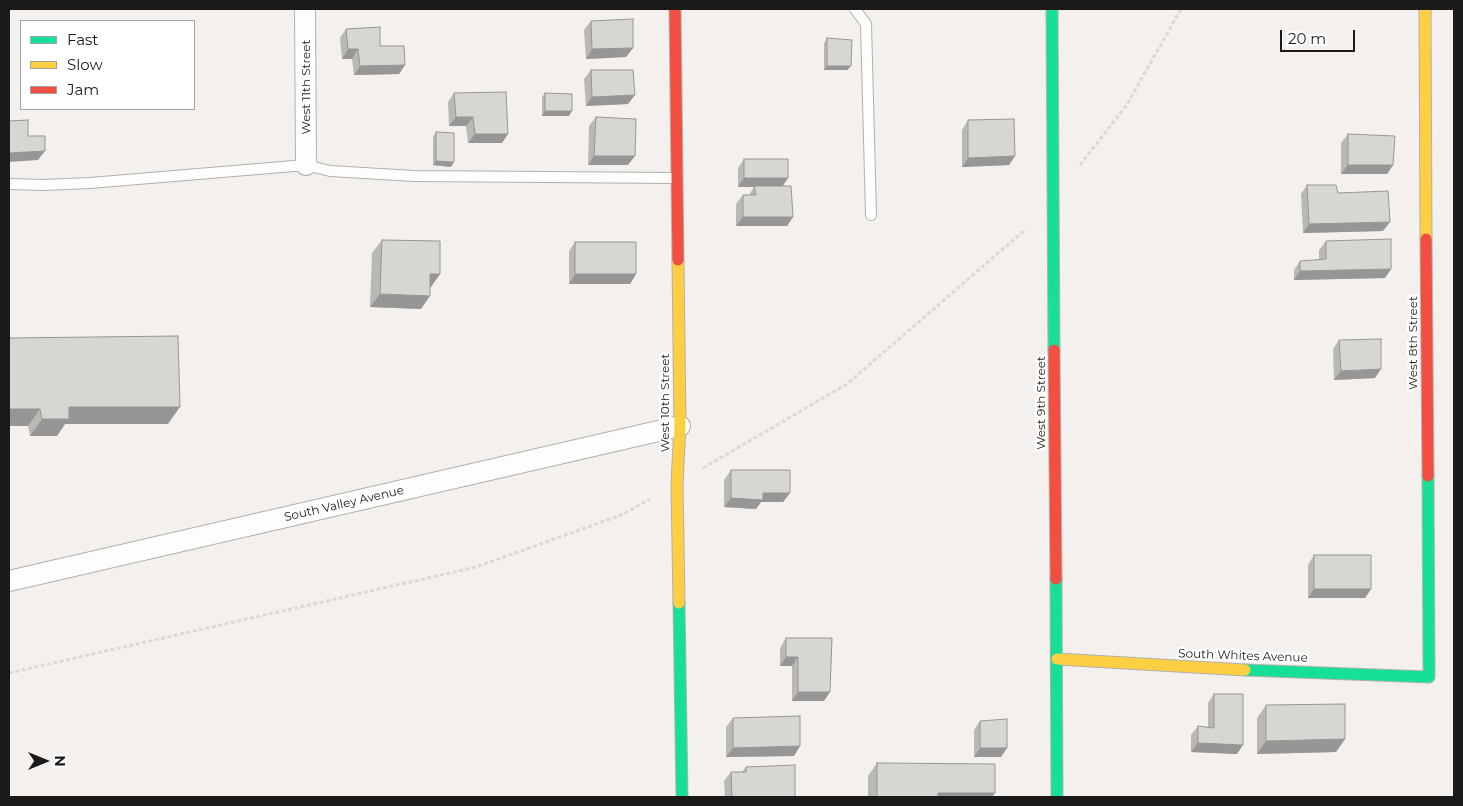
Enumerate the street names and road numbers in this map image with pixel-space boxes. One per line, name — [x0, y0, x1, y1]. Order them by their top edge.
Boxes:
street label: West 11th Street — [299, 40, 313, 134]
street label: West 8th Street — [1406, 296, 1420, 390]
street label: West 10th Street — [658, 354, 672, 452]
street label: West 9th Street — [1034, 356, 1048, 450]
street label: South Valley Avenue — [283, 483, 405, 525]
street label: South Whites Avenue — [1178, 647, 1308, 665]

